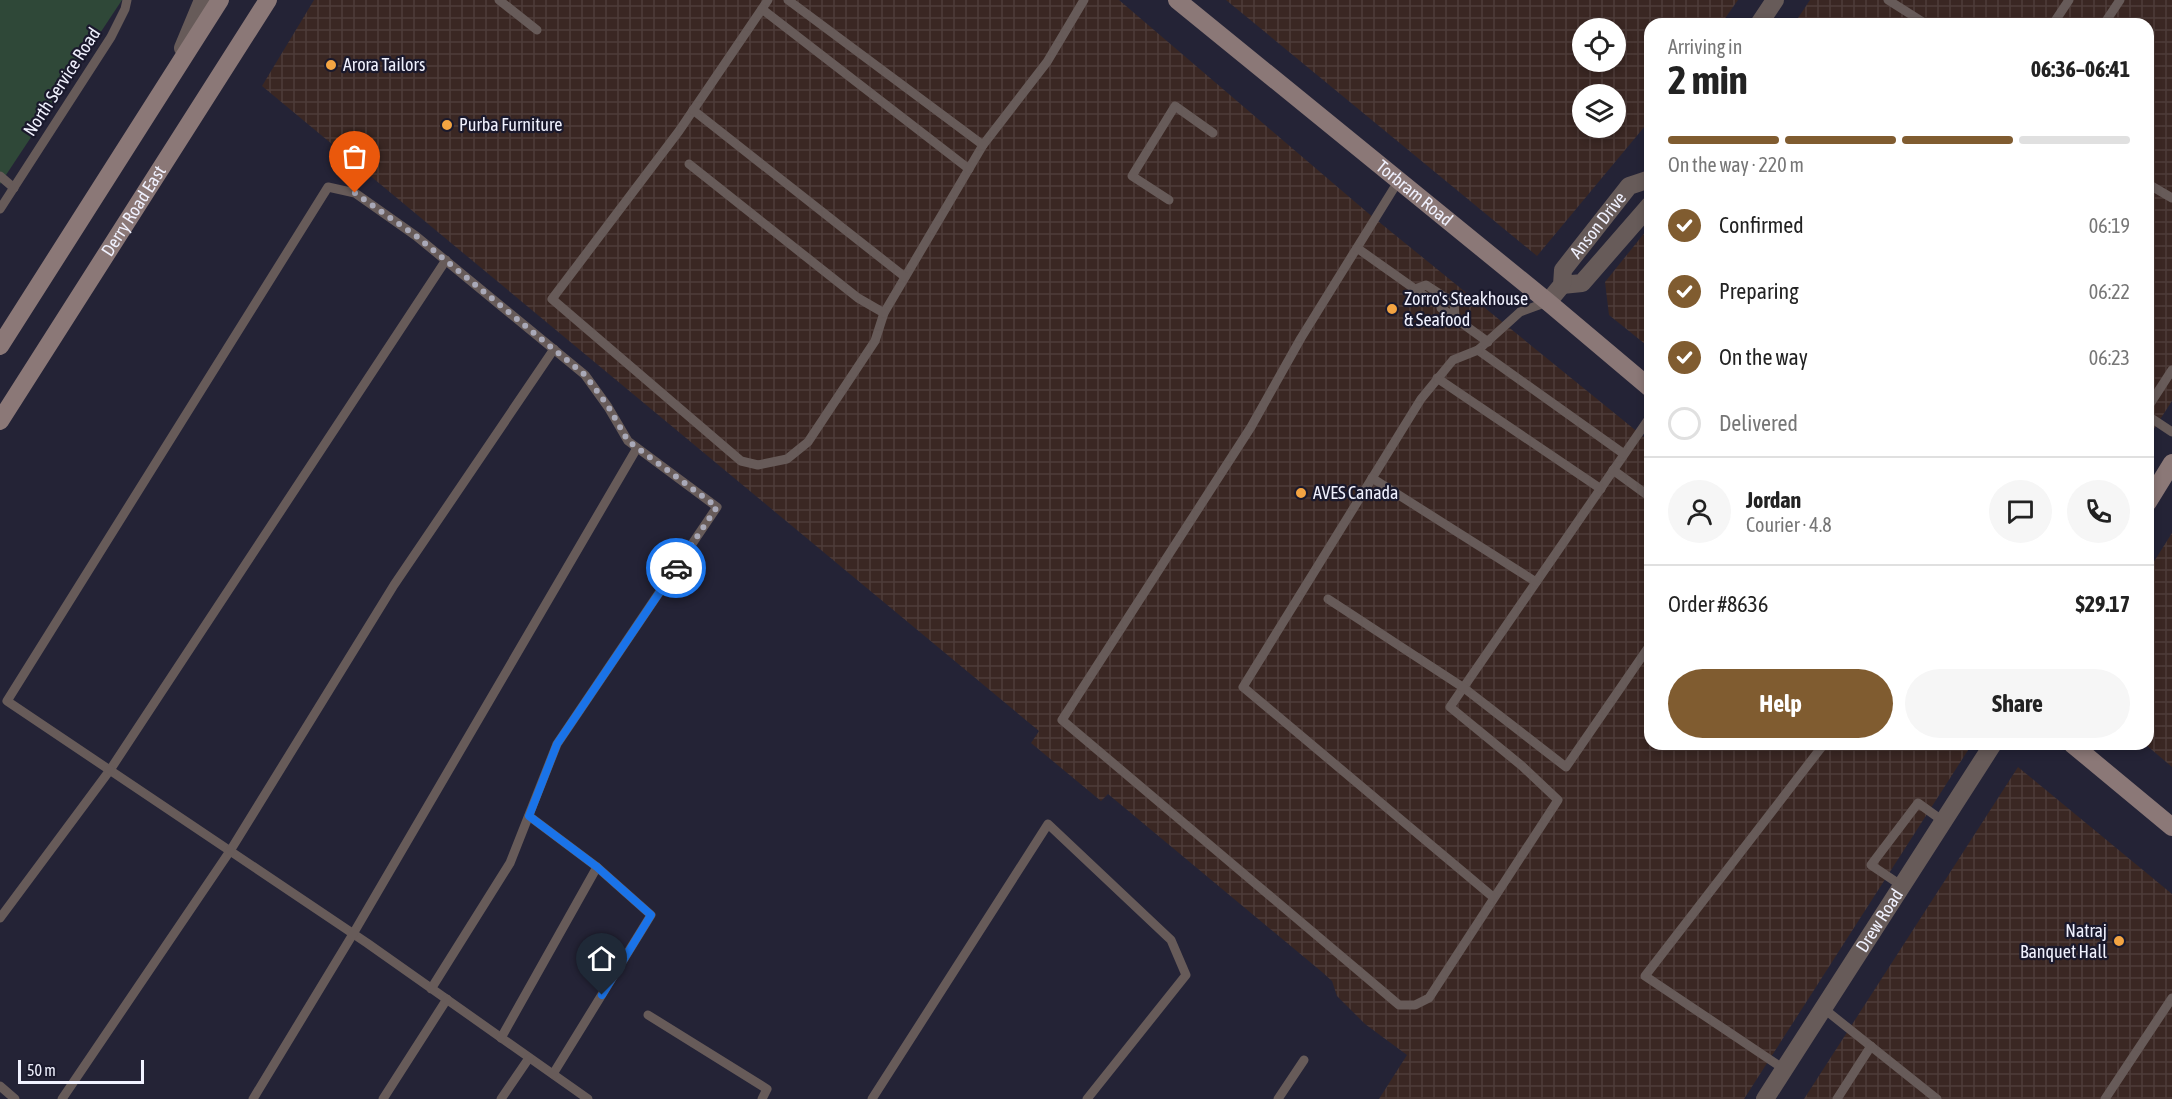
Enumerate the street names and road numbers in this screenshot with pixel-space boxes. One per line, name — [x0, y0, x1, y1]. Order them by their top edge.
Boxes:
street label: North Service Road — [19, 24, 104, 140]
street label: Torbram Road — [1372, 156, 1457, 230]
street label: Derry Road East — [97, 161, 170, 260]
street label: Anson Drive — [1565, 188, 1630, 262]
street label: Drew Road — [1851, 885, 1907, 956]

